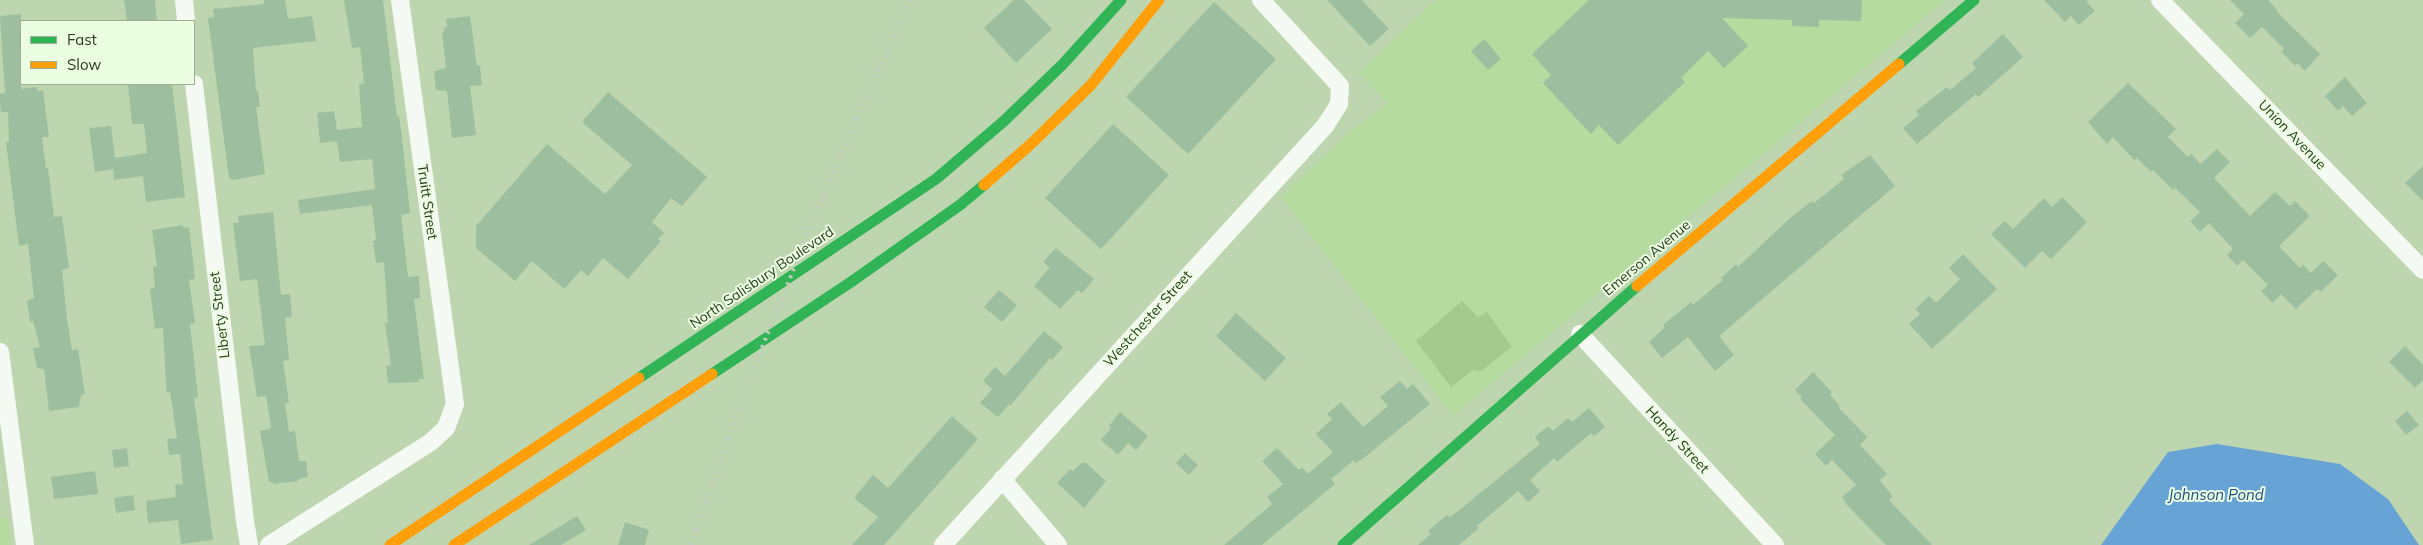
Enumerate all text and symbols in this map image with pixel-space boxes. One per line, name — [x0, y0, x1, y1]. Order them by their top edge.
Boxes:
legend — [20, 20, 195, 85]
text: Fast — [67, 30, 97, 49]
text: Slow — [67, 55, 101, 74]
street label: Union Avenue — [2255, 97, 2329, 173]
street label: Truitt Street — [413, 163, 441, 241]
street label: Emerson Avenue — [1600, 217, 1694, 299]
street label: North Salisbury Boulevard — [687, 224, 837, 332]
street label: Westchester Street — [1100, 267, 1196, 371]
street label: Liberty Street — [206, 271, 234, 359]
street label: Handy Street — [1642, 403, 1712, 477]
water label: Johnson Pond — [2168, 486, 2264, 504]

